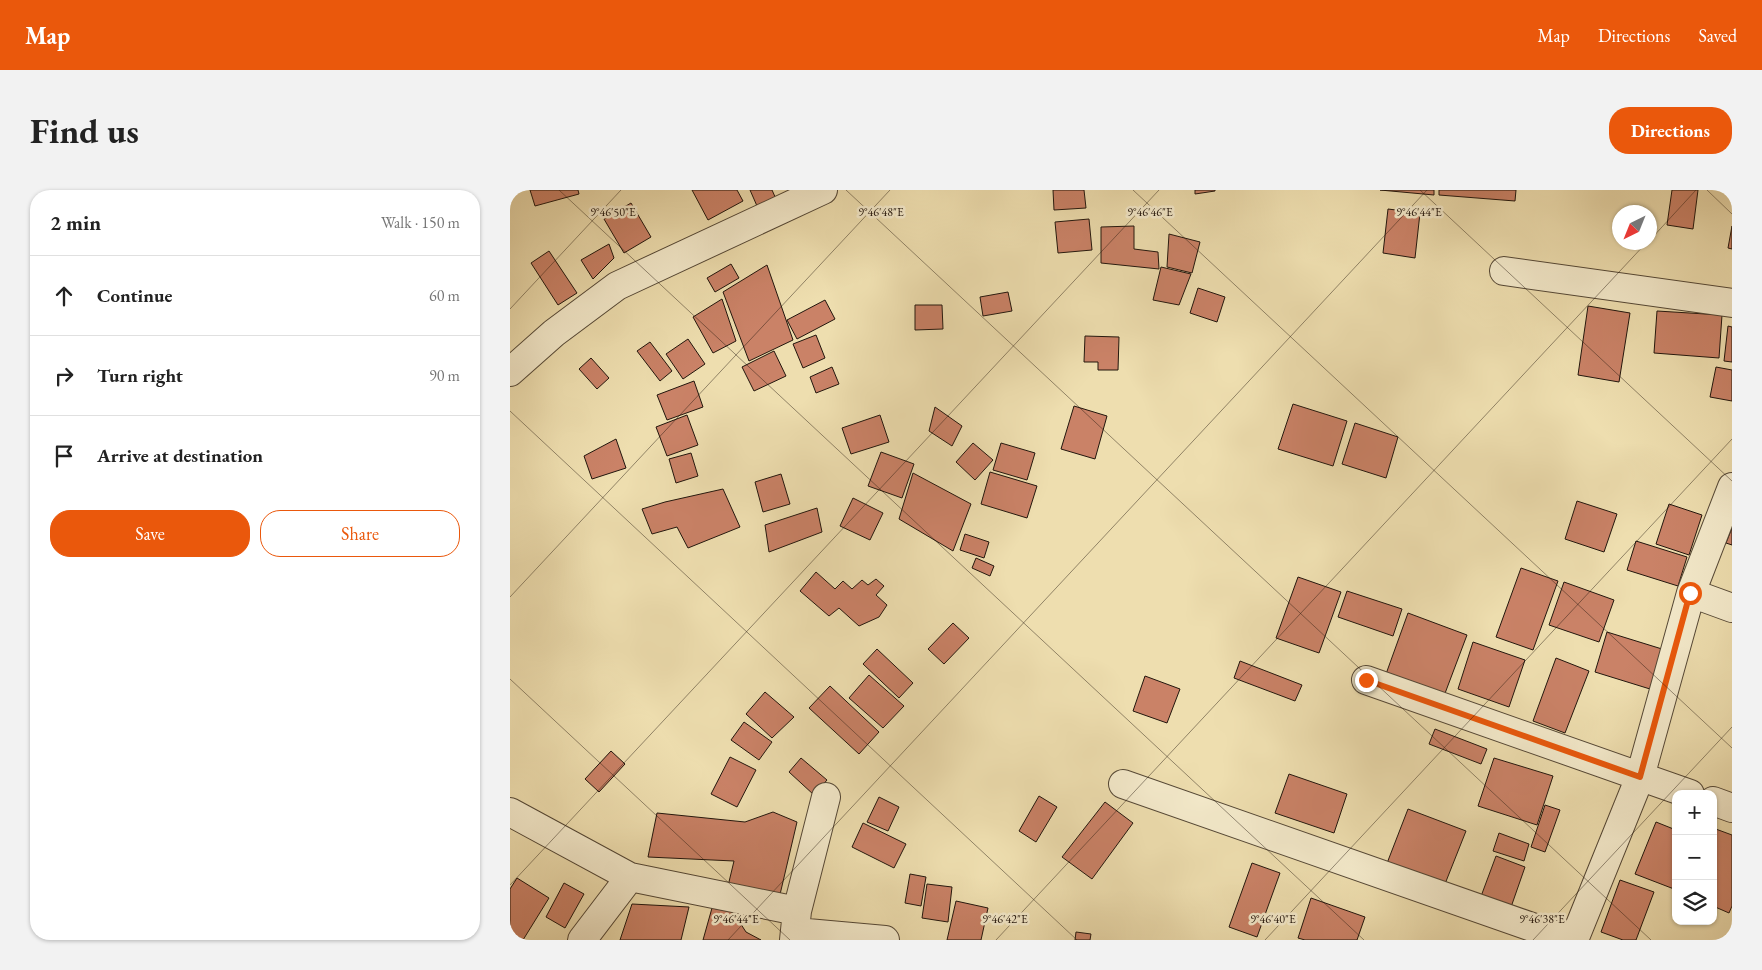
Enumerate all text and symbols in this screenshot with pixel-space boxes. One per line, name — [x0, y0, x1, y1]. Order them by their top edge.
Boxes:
text: Map — [25, 20, 70, 51]
text: Map — [1538, 24, 1570, 47]
text: Directions — [1598, 24, 1670, 47]
text: Saved — [1698, 24, 1737, 47]
button: Directions — [1609, 107, 1732, 154]
text: Find us — [30, 108, 139, 153]
text: 9°46'50"E — [590, 204, 636, 220]
text: 9°46'48"E — [858, 204, 904, 220]
text: 9°46'46"E — [1127, 204, 1173, 220]
text: 9°46'44"E — [1396, 204, 1442, 220]
north arrow — [1612, 205, 1657, 250]
text: 2 min — [50, 209, 101, 236]
text: Walk · 150 m — [381, 212, 460, 233]
icon: ahead — [50, 282, 78, 310]
text: Continue — [97, 283, 172, 308]
text: 60 m — [429, 285, 460, 306]
icon: right — [50, 362, 78, 390]
text: Turn right — [97, 363, 183, 388]
text: 90 m — [429, 365, 460, 386]
icon: arrive — [50, 442, 78, 470]
text: Arrive at destination — [97, 443, 263, 468]
button: Save — [50, 510, 250, 557]
button: Share — [260, 510, 460, 557]
route start — [1679, 582, 1702, 605]
route end — [1355, 669, 1378, 692]
map controls — [1672, 790, 1717, 925]
button: + — [1672, 790, 1717, 835]
button: − — [1672, 835, 1717, 880]
button: layers — [1672, 880, 1717, 925]
text: 9°46'44"E — [713, 911, 759, 927]
text: 9°46'42"E — [982, 911, 1028, 927]
text: 9°46'40"E — [1250, 911, 1296, 927]
text: 9°46'38"E — [1519, 911, 1565, 927]

